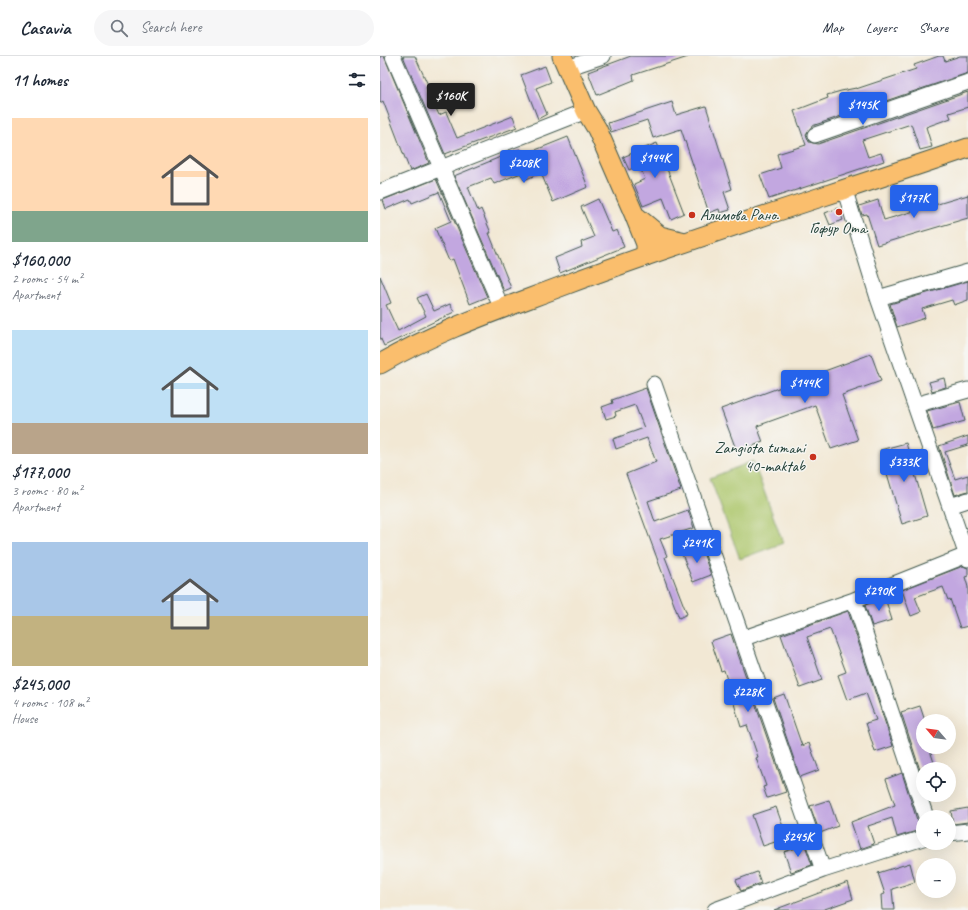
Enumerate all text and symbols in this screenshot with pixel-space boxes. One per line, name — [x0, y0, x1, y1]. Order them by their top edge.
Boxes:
search box — [94, 10, 374, 46]
text: Casavia — [20, 16, 70, 40]
icon: search — [108, 17, 130, 39]
text: Search here — [140, 18, 202, 37]
text: Map — [822, 19, 844, 36]
text: Layers — [866, 19, 897, 36]
text: Share — [919, 19, 948, 36]
icon: filters — [346, 69, 368, 91]
text: 11 homes — [12, 70, 68, 91]
pin: $160K — [423, 83, 479, 117]
text: $160K — [436, 88, 466, 104]
pin: $145K — [835, 92, 891, 126]
text: $145K — [848, 97, 878, 113]
icon: home — [154, 144, 226, 216]
pin: $144K — [627, 145, 683, 179]
pin: $208K — [496, 150, 552, 184]
text: $144K — [640, 150, 670, 166]
text: $208K — [509, 155, 539, 171]
pin: $177K — [886, 185, 942, 219]
text: $177K — [899, 190, 929, 206]
place label: Алимова Рано. — [700, 205, 780, 225]
marker: Гофур Ота. — [834, 207, 844, 217]
marker: Алимова Рано. — [687, 210, 697, 220]
place label: Гофур Ота. — [810, 218, 869, 238]
text: $160,000 — [12, 250, 69, 271]
text: 2 rooms · 54 m² — [12, 271, 82, 287]
text: Apartment — [12, 287, 60, 303]
icon: home — [154, 356, 226, 428]
pin: $144K — [777, 370, 833, 404]
text: $144K — [790, 375, 820, 391]
place label: Zangiota tumani 40-maktab — [715, 438, 807, 476]
pin: $333K — [876, 449, 932, 483]
marker: Zangiota tumani 40-maktab — [808, 452, 818, 462]
text: $333K — [889, 454, 919, 470]
text: $177,000 — [12, 462, 69, 483]
text: 3 rooms · 80 m² — [12, 483, 82, 499]
text: Apartment — [12, 499, 60, 515]
pin: $241K — [669, 530, 725, 564]
text: $241K — [682, 535, 712, 551]
icon: home — [154, 568, 226, 640]
pin: $290K — [851, 578, 907, 612]
text: $290K — [864, 583, 894, 599]
text: $245,000 — [12, 674, 69, 695]
pin: $228K — [720, 679, 776, 713]
text: $228K — [733, 684, 763, 700]
text: 4 rooms · 108 m² — [12, 695, 88, 711]
text: House — [12, 711, 37, 727]
north arrow — [916, 714, 956, 754]
map controls — [916, 714, 956, 898]
button: locate — [916, 762, 956, 802]
button: + — [916, 810, 956, 850]
pin: $245K — [770, 824, 826, 858]
text: $245K — [783, 829, 813, 845]
button: − — [916, 858, 956, 898]

